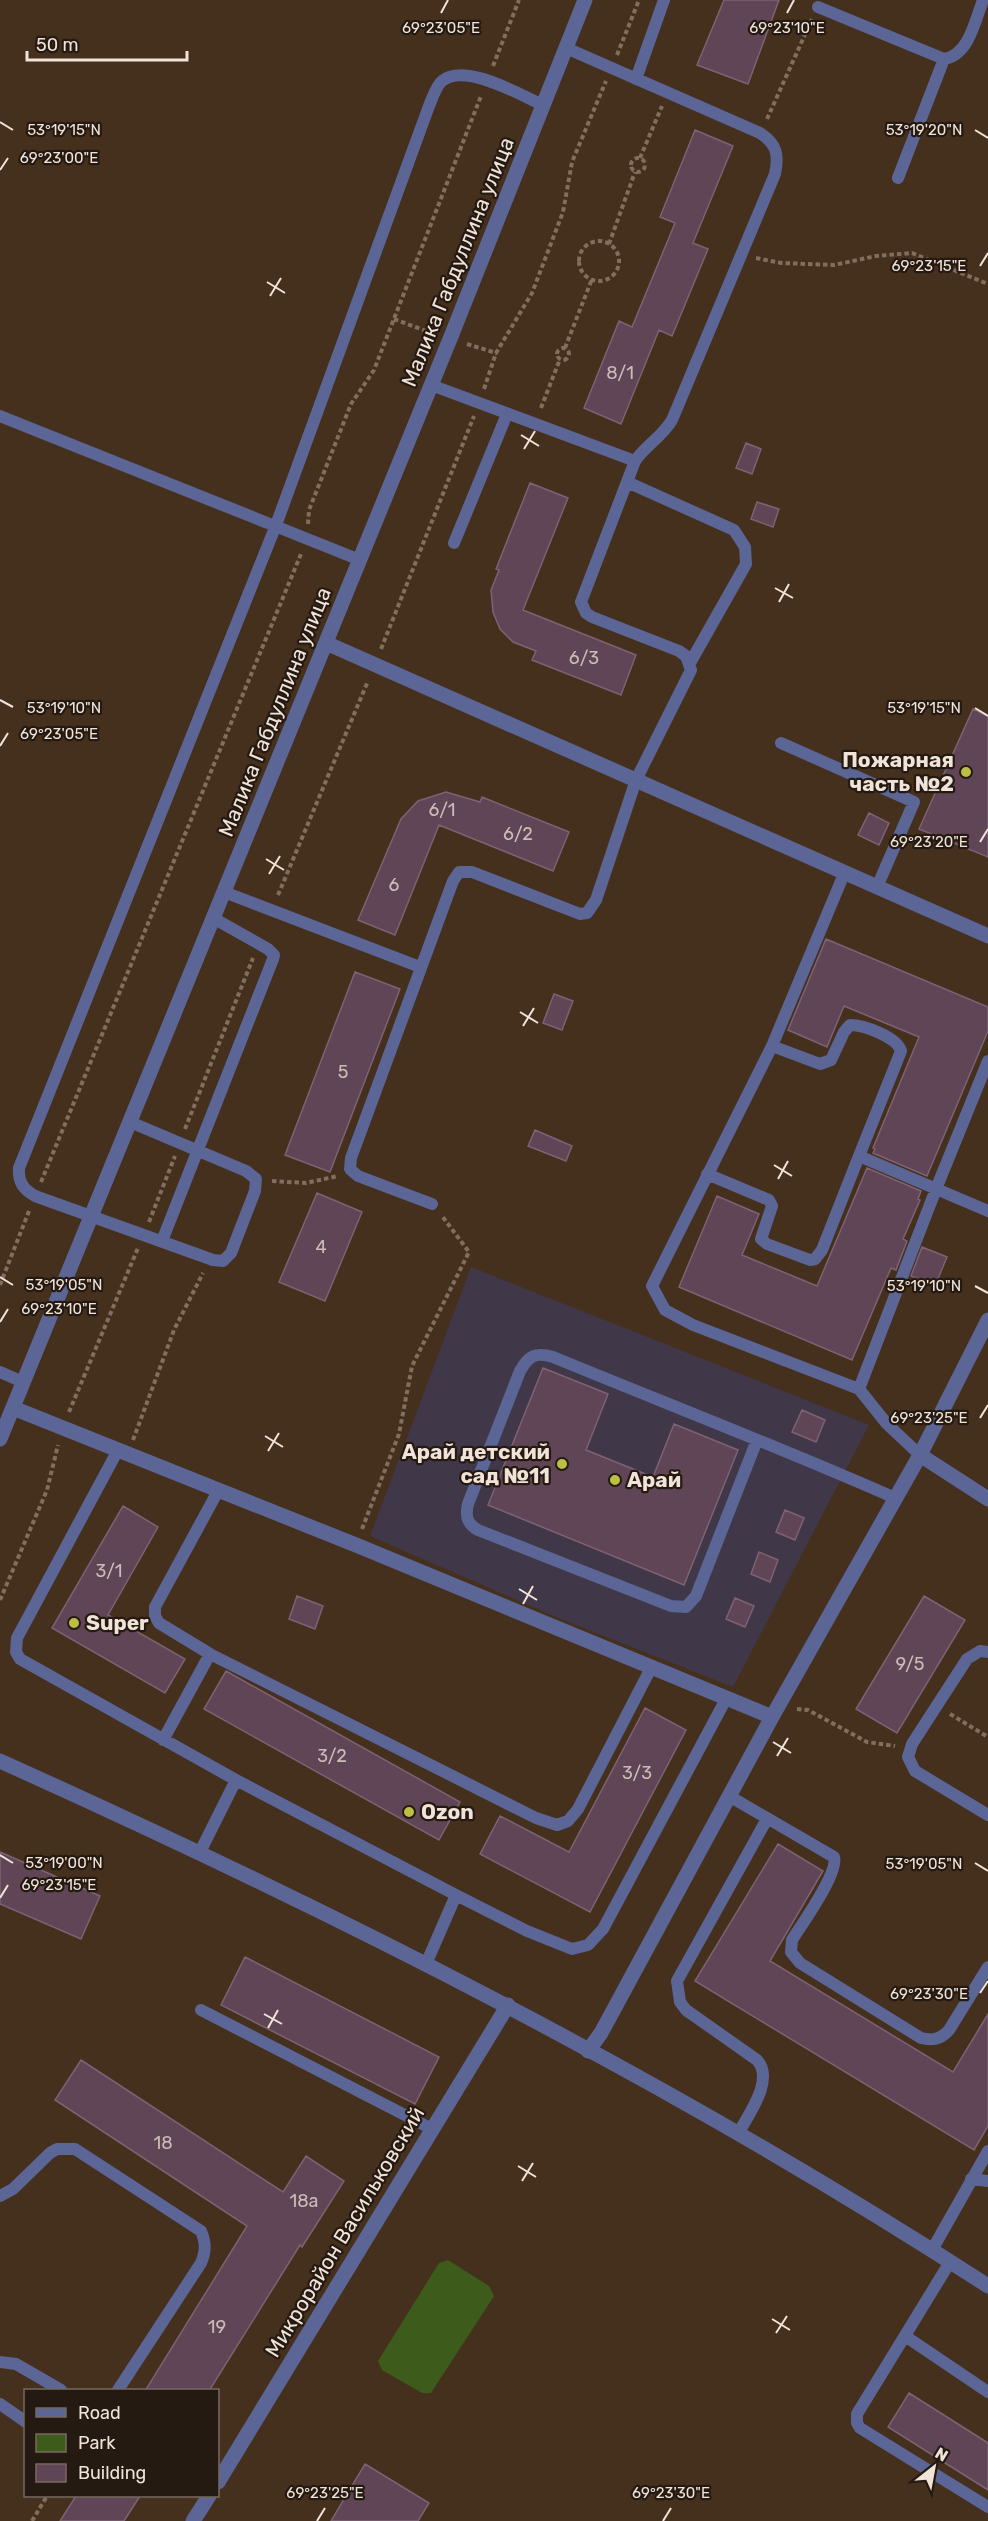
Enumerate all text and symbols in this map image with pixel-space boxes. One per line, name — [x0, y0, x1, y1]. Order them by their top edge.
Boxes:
text: 69°23'05"E — [402, 19, 480, 37]
text: 69°23'10"E — [749, 19, 825, 37]
scale bar — [27, 24, 188, 62]
text: 50 m — [36, 34, 79, 56]
text: 53°19'15"N — [27, 121, 101, 139]
text: 53°19'20"N — [886, 121, 962, 139]
street label: Малика Габдуллина улица — [396, 134, 519, 390]
text: 69°23'00"E — [20, 149, 98, 167]
text: 69°23'15"E — [892, 257, 966, 275]
house number: 8/1 — [606, 362, 634, 384]
street label: Малика Габдуллина улица — [213, 584, 336, 840]
house number: 6/3 — [569, 647, 599, 669]
text: 53°19'10"N — [27, 699, 101, 717]
text: 53°19'15"N — [887, 699, 961, 717]
text: 69°23'05"E — [20, 725, 98, 743]
place label: Пожарная часть №2 — [842, 747, 954, 796]
marker: Пожарная часть №2 — [959, 765, 973, 779]
house number: 6/1 — [428, 799, 456, 821]
house number: 6/2 — [503, 823, 533, 845]
text: 69°23'20"E — [890, 833, 968, 851]
house number: 6 — [389, 874, 400, 896]
house number: 5 — [338, 1061, 348, 1083]
house number: 4 — [315, 1236, 327, 1258]
text: 53°19'05"N — [26, 1276, 102, 1294]
text: 53°19'10"N — [887, 1277, 961, 1295]
text: 69°23'10"E — [21, 1300, 97, 1318]
text: 69°23'25"E — [890, 1409, 968, 1427]
place label: Арай детский сад №11 — [402, 1439, 550, 1488]
marker: Арай детский сад №11 — [555, 1457, 569, 1471]
place label: Арай — [627, 1467, 681, 1492]
marker: Арай — [608, 1473, 622, 1487]
house number: 3/1 — [95, 1560, 123, 1582]
place label: Super — [86, 1610, 149, 1635]
marker: Super — [67, 1616, 81, 1630]
house number: 9/5 — [896, 1653, 925, 1675]
house number: 3/2 — [317, 1745, 347, 1767]
house number: 3/3 — [622, 1762, 652, 1784]
place label: Ozon — [421, 1799, 474, 1824]
marker: Ozon — [402, 1805, 416, 1819]
text: 53°19'00"N — [25, 1854, 103, 1872]
text: 53°19'05"N — [886, 1855, 962, 1873]
text: 69°23'15"E — [22, 1876, 96, 1894]
text: 69°23'30"E — [890, 1985, 968, 2003]
street label: Микрорайон Васильковский — [260, 2102, 429, 2362]
house number: 18 — [153, 2132, 173, 2154]
house number: 18а — [289, 2190, 319, 2212]
house number: 19 — [208, 2316, 226, 2338]
legend — [24, 2389, 219, 2497]
text: Road — [78, 2402, 121, 2424]
text: Park — [78, 2432, 116, 2454]
north arrow — [904, 2437, 964, 2497]
text: N — [932, 2443, 951, 2466]
text: Building — [78, 2462, 146, 2484]
text: 69°23'25"E — [286, 2484, 364, 2502]
text: 69°23'30"E — [632, 2484, 710, 2502]

